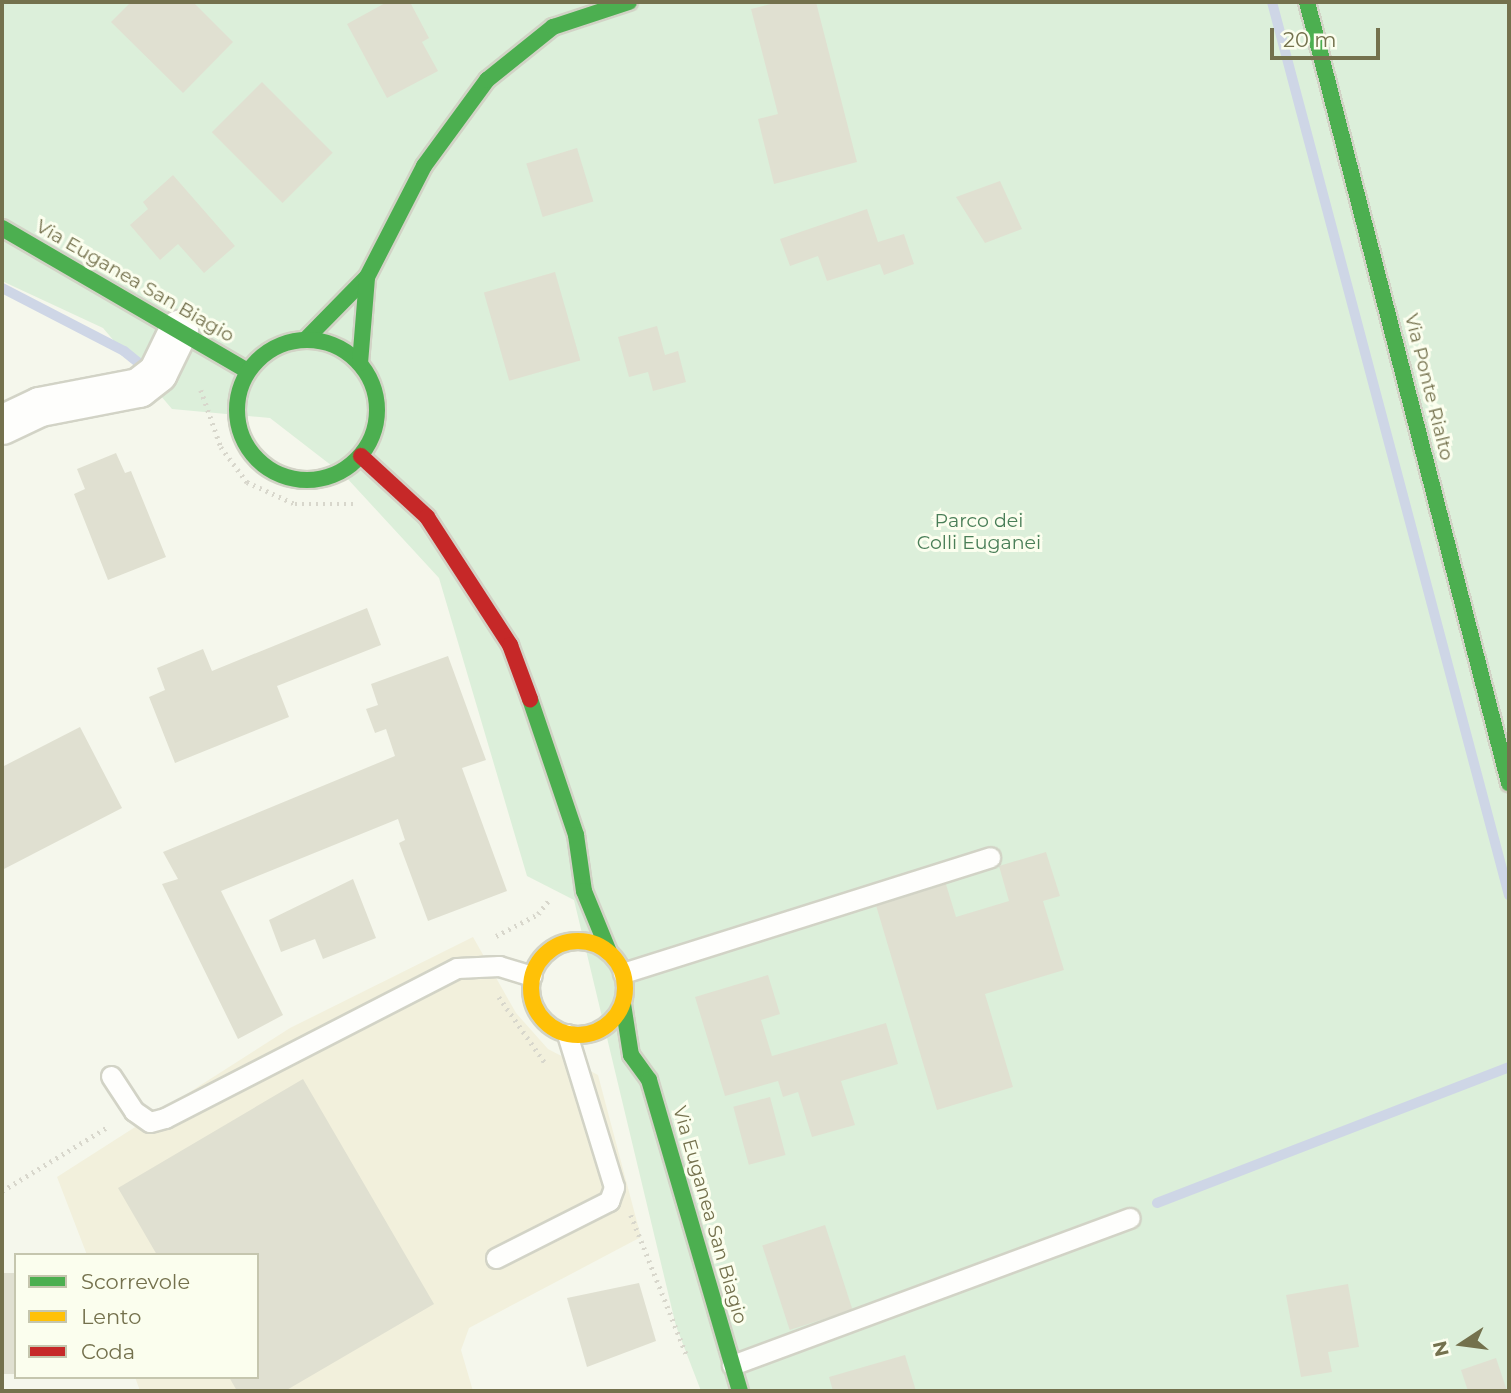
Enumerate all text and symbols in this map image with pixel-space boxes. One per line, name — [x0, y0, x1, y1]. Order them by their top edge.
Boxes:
scale bar — [1273, 14, 1383, 58]
text: 20 m — [1283, 27, 1337, 52]
street label: Via Euganea San Biagio — [32, 215, 238, 347]
street label: Via Ponte Rialto — [1400, 311, 1458, 463]
park label: Parco dei Colli Euganei — [917, 510, 1041, 554]
street label: Via Euganea San Biagio — [668, 1104, 752, 1326]
legend — [14, 1253, 259, 1379]
text: Scorrevole — [81, 1269, 190, 1294]
text: Lento — [81, 1304, 141, 1329]
north arrow — [1427, 1309, 1497, 1379]
text: Coda — [81, 1339, 135, 1364]
text: N — [1428, 1339, 1454, 1359]

